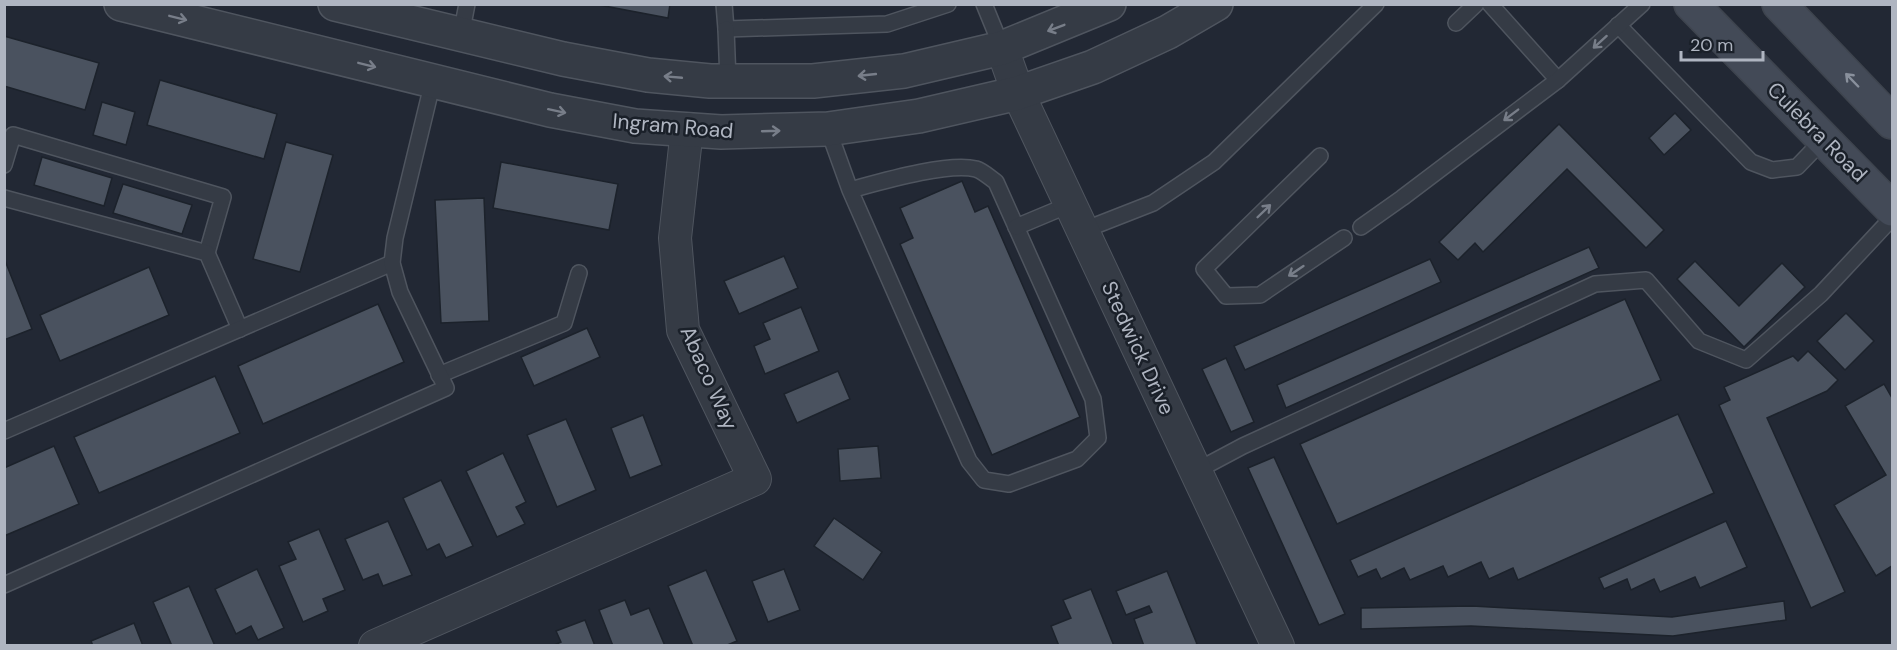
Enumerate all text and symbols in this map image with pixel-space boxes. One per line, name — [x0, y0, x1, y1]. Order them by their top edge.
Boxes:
one-way arrow — [168, 13, 187, 25]
one-way arrow — [1047, 23, 1065, 34]
scale bar — [1681, 24, 1764, 62]
text: 20 m — [1690, 33, 1733, 57]
one-way arrow — [1592, 35, 1607, 49]
one-way arrow — [358, 59, 377, 71]
one-way arrow — [858, 70, 878, 81]
one-way arrow — [663, 71, 683, 82]
one-way arrow — [1845, 72, 1859, 87]
street label: Culebra Road — [1761, 76, 1873, 188]
one-way arrow — [547, 106, 566, 117]
street label: Ingram Road — [611, 107, 735, 145]
one-way arrow — [1503, 108, 1519, 121]
one-way arrow — [761, 125, 781, 136]
one-way arrow — [1257, 203, 1272, 218]
one-way arrow — [1288, 265, 1304, 277]
street label: Stedwick Drive — [1095, 277, 1181, 419]
street label: Abaco Way — [674, 322, 744, 435]

